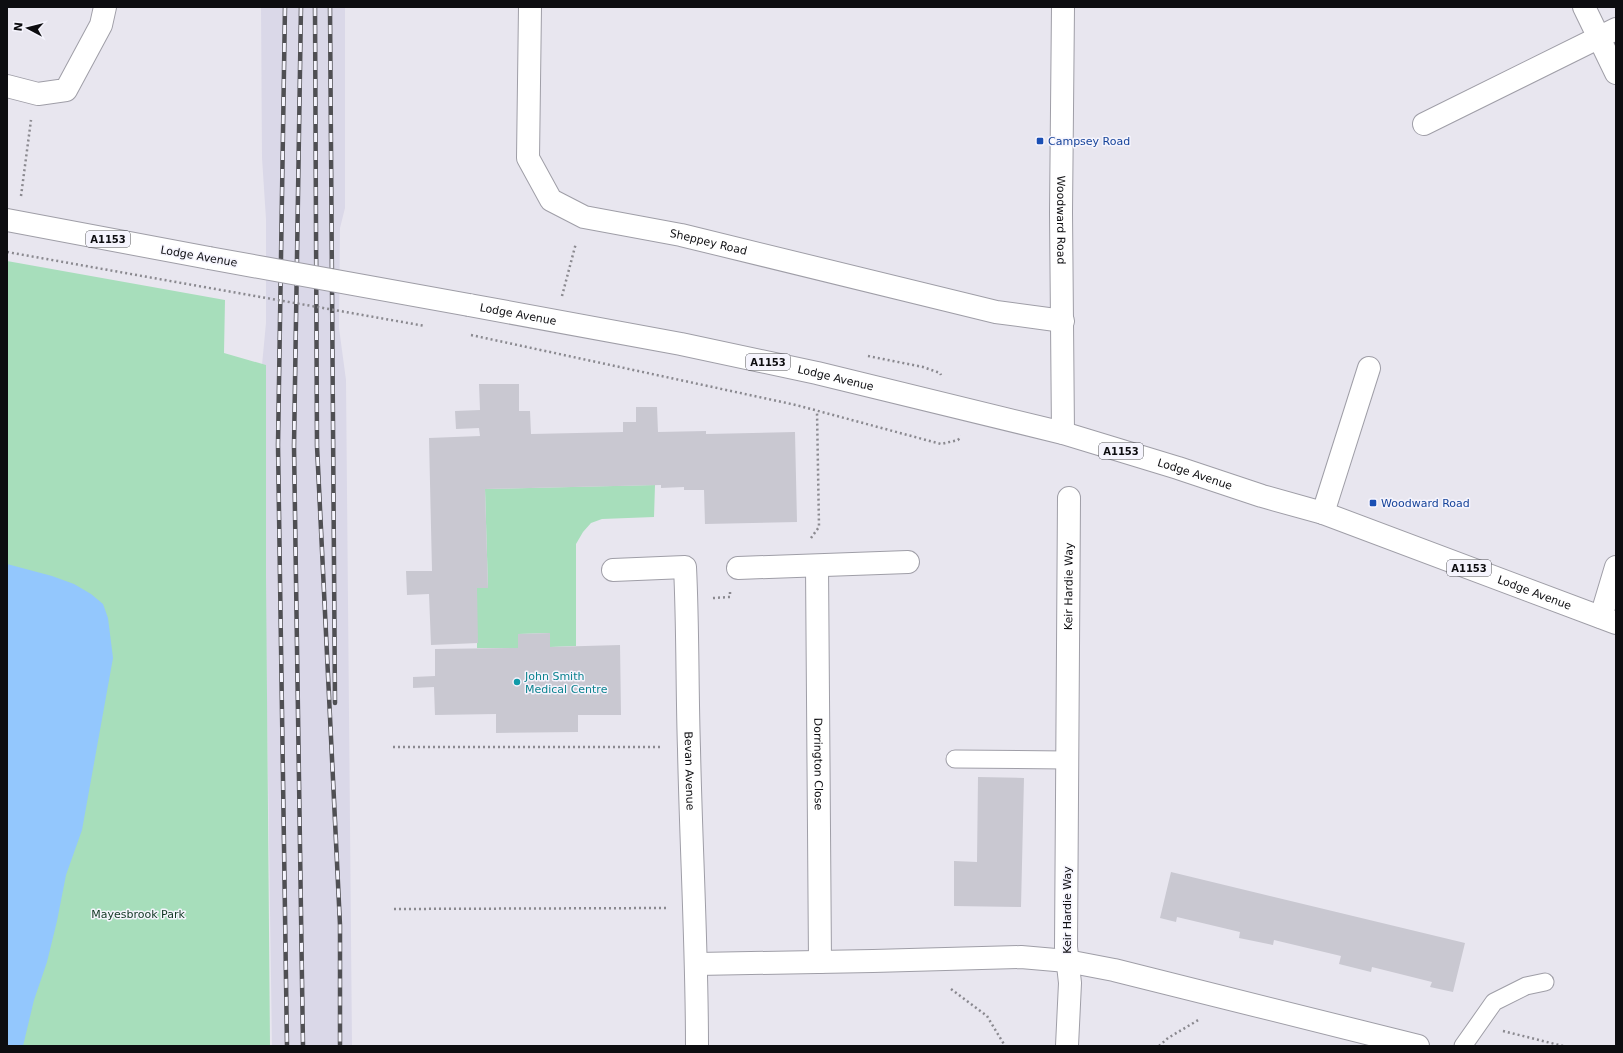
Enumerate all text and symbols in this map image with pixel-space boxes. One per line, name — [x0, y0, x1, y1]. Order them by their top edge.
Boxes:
north arrow — [8, 8, 48, 48]
text: N — [12, 21, 26, 32]
place label: Campsey Road — [1048, 135, 1130, 148]
marker: Campsey Road — [1035, 136, 1045, 146]
street label: Woodward Road — [1054, 175, 1067, 264]
street label: Sheppey Road — [669, 227, 748, 258]
road number: A1153 — [86, 231, 130, 247]
street label: Lodge Avenue — [159, 243, 239, 270]
street label: Lodge Avenue — [479, 301, 558, 328]
road number: A1153 — [746, 354, 790, 370]
street label: Lodge Avenue — [796, 363, 875, 394]
road number: A1153 — [1099, 443, 1143, 459]
street label: Lodge Avenue — [1156, 456, 1234, 493]
place label: Woodward Road — [1381, 497, 1470, 510]
marker: Woodward Road — [1368, 498, 1378, 508]
street label: Keir Hardie Way — [1062, 542, 1076, 630]
road number: A1153 — [1447, 560, 1491, 576]
street label: Lodge Avenue — [1496, 573, 1573, 613]
place label: John Smith Medical Centre — [524, 670, 608, 696]
marker: John Smith Medical Centre — [512, 677, 522, 687]
street label: Dorrington Close — [811, 718, 825, 811]
street label: Bevan Avenue — [681, 731, 697, 811]
street label: Keir Hardie Way — [1061, 866, 1074, 954]
park label: Mayesbrook Park — [91, 908, 185, 921]

